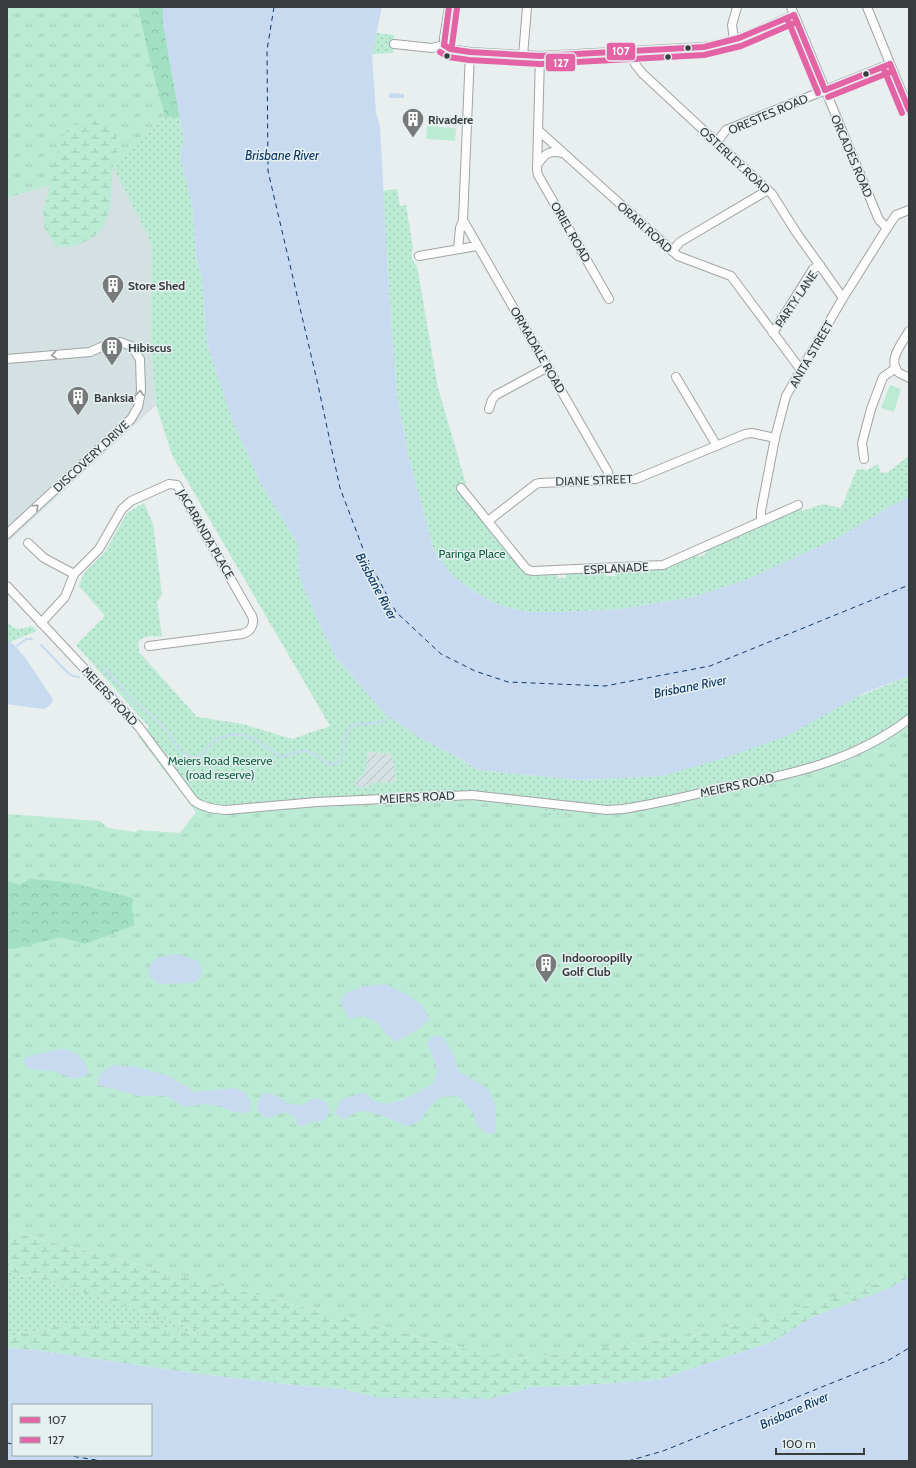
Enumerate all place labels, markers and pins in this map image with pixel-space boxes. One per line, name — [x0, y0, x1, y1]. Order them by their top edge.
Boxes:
unlabelled marker — [683, 43, 693, 53]
unlabelled marker — [442, 51, 452, 61]
unlabelled marker — [663, 52, 673, 62]
unlabelled marker — [861, 69, 871, 79]
building icon: Rivadere — [400, 106, 426, 139]
place label: Rivadere — [428, 112, 473, 127]
building icon: Store Shed — [100, 272, 126, 305]
place label: Store Shed — [128, 278, 185, 293]
building icon: Hibiscus — [99, 334, 125, 367]
place label: Hibiscus — [128, 340, 172, 355]
building icon: Banksia — [65, 384, 91, 417]
place label: Banksia — [94, 390, 134, 405]
place label: Indooroopilly Golf Club — [562, 950, 633, 979]
building icon: Indooroopilly Golf Club — [533, 951, 559, 984]

